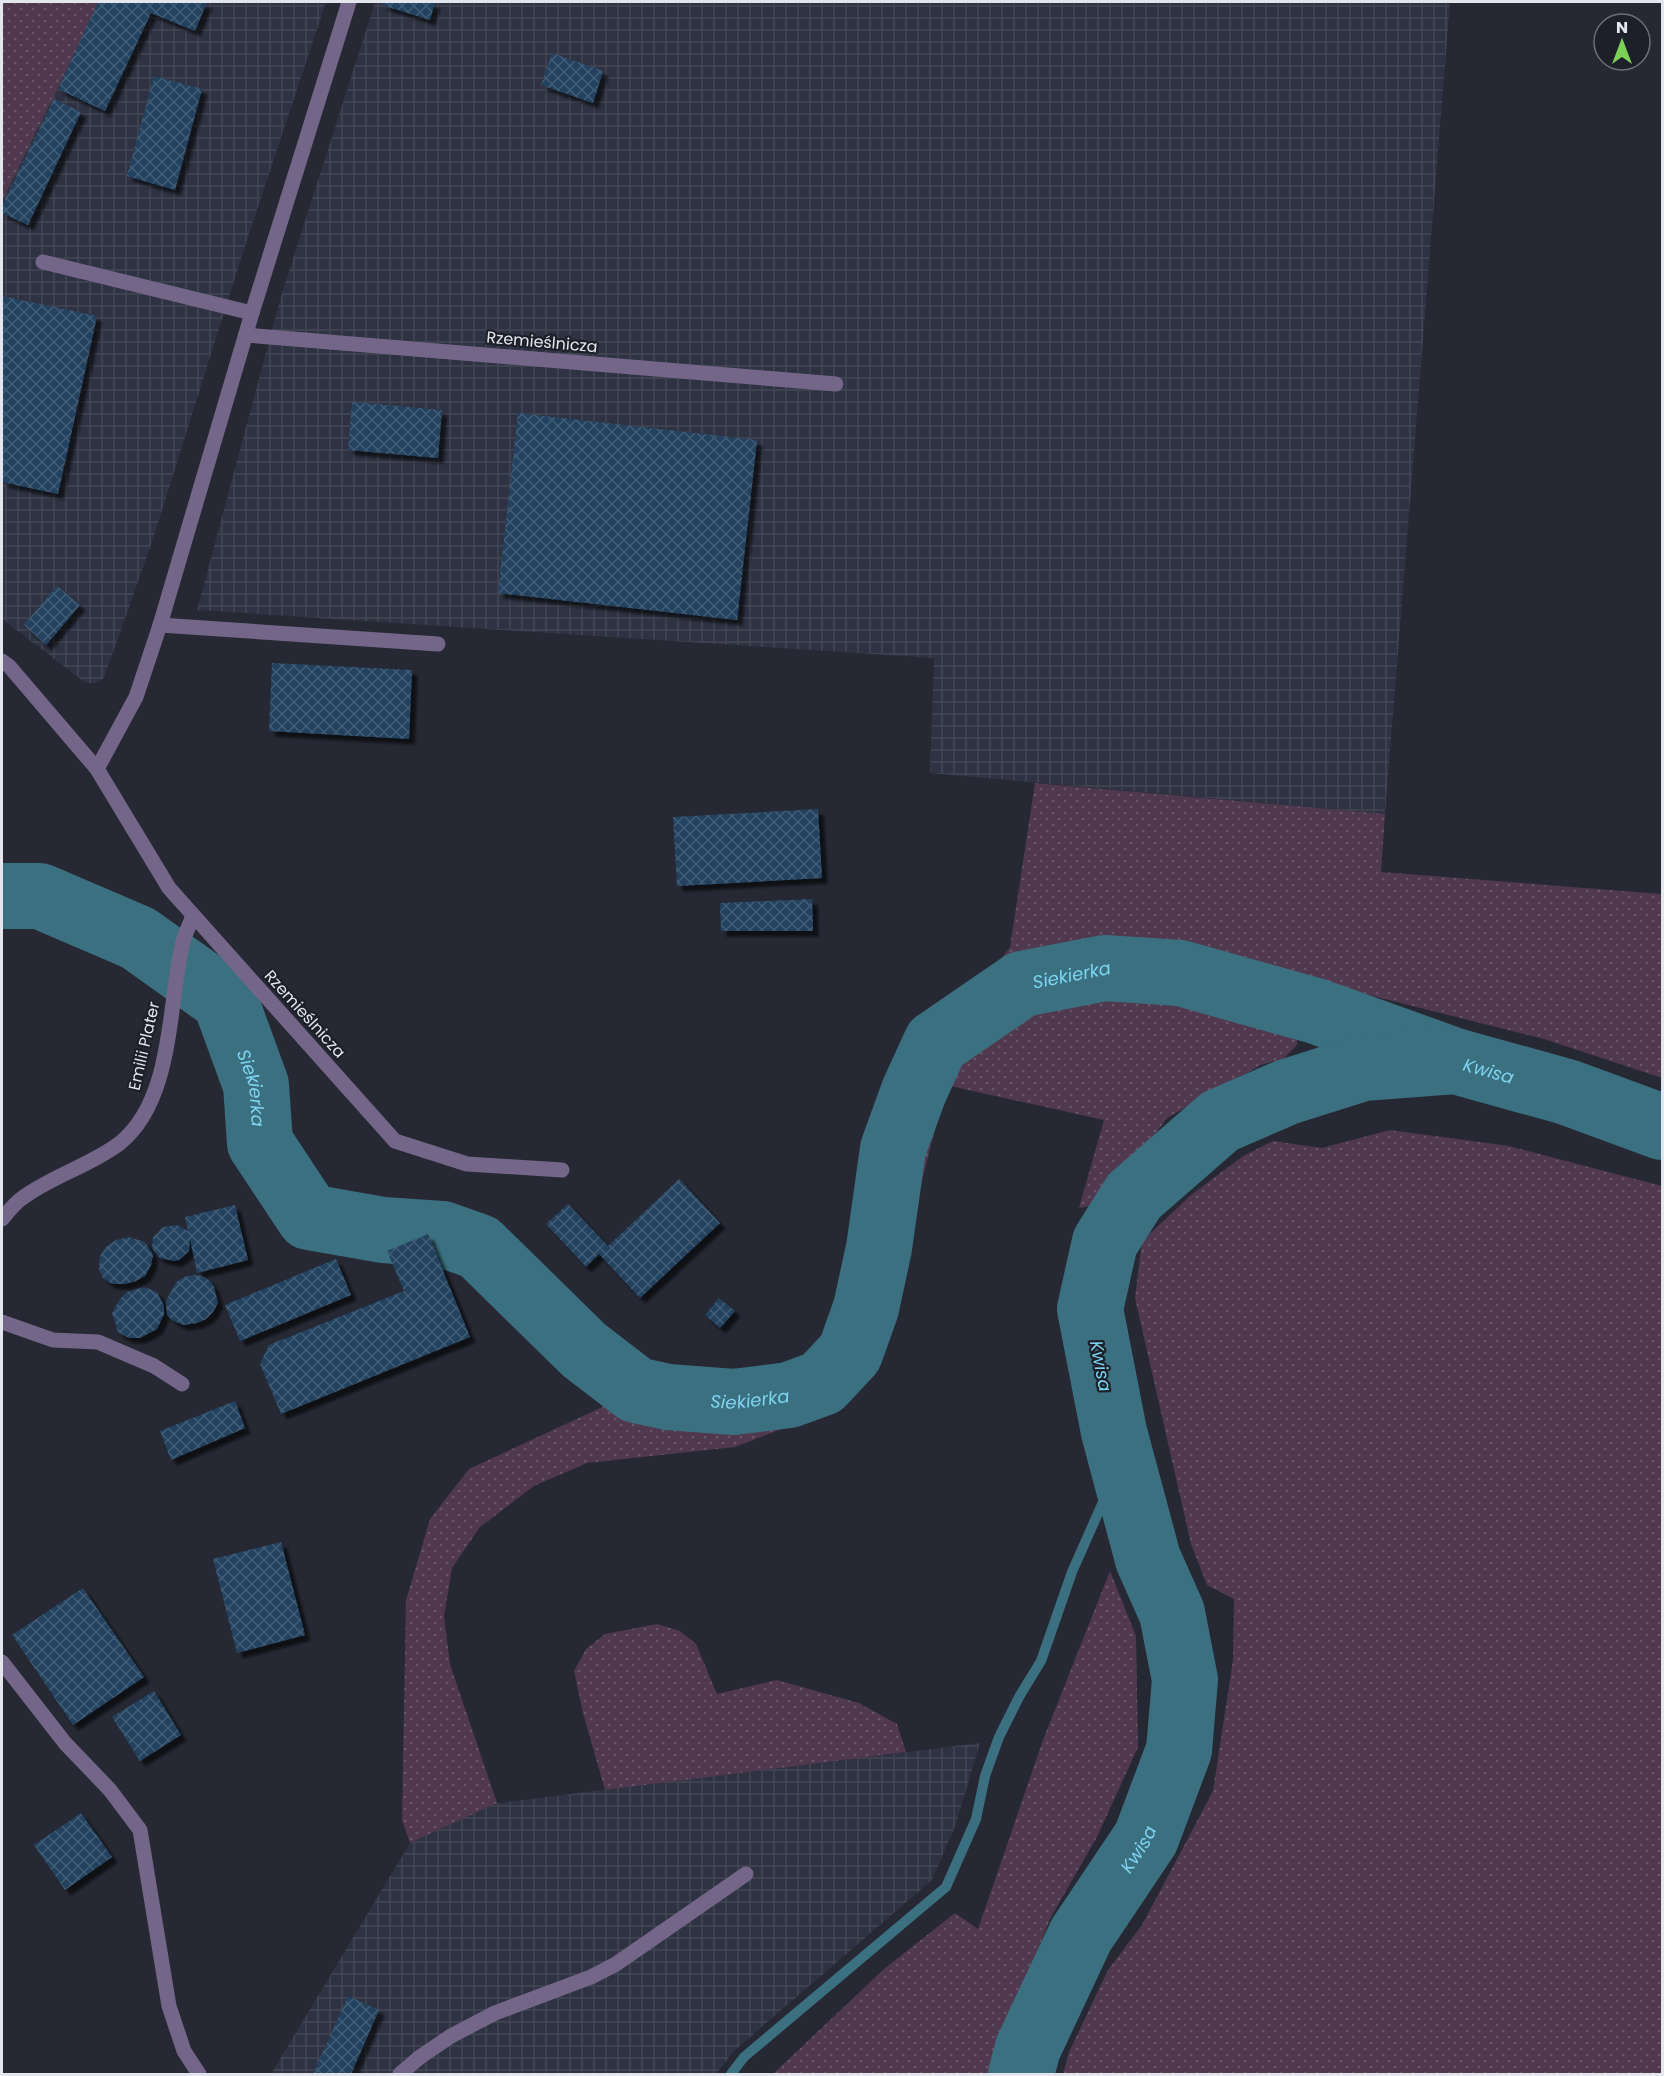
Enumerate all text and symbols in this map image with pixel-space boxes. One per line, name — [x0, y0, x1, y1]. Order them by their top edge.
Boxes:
north arrow — [1592, 12, 1652, 72]
text: N — [1616, 16, 1628, 39]
street label: Rzemieślnicza — [485, 326, 599, 358]
water label: Siekierka — [1030, 955, 1113, 994]
street label: Rzemieślnicza — [259, 965, 351, 1063]
street label: Emilii Plater — [123, 999, 165, 1093]
water label: Siekierka — [231, 1045, 271, 1127]
water label: Kwisa — [1461, 1051, 1517, 1089]
water label: Kwisa — [1084, 1338, 1118, 1394]
water label: Siekierka — [710, 1383, 791, 1415]
water label: Kwisa — [1114, 1822, 1162, 1878]

